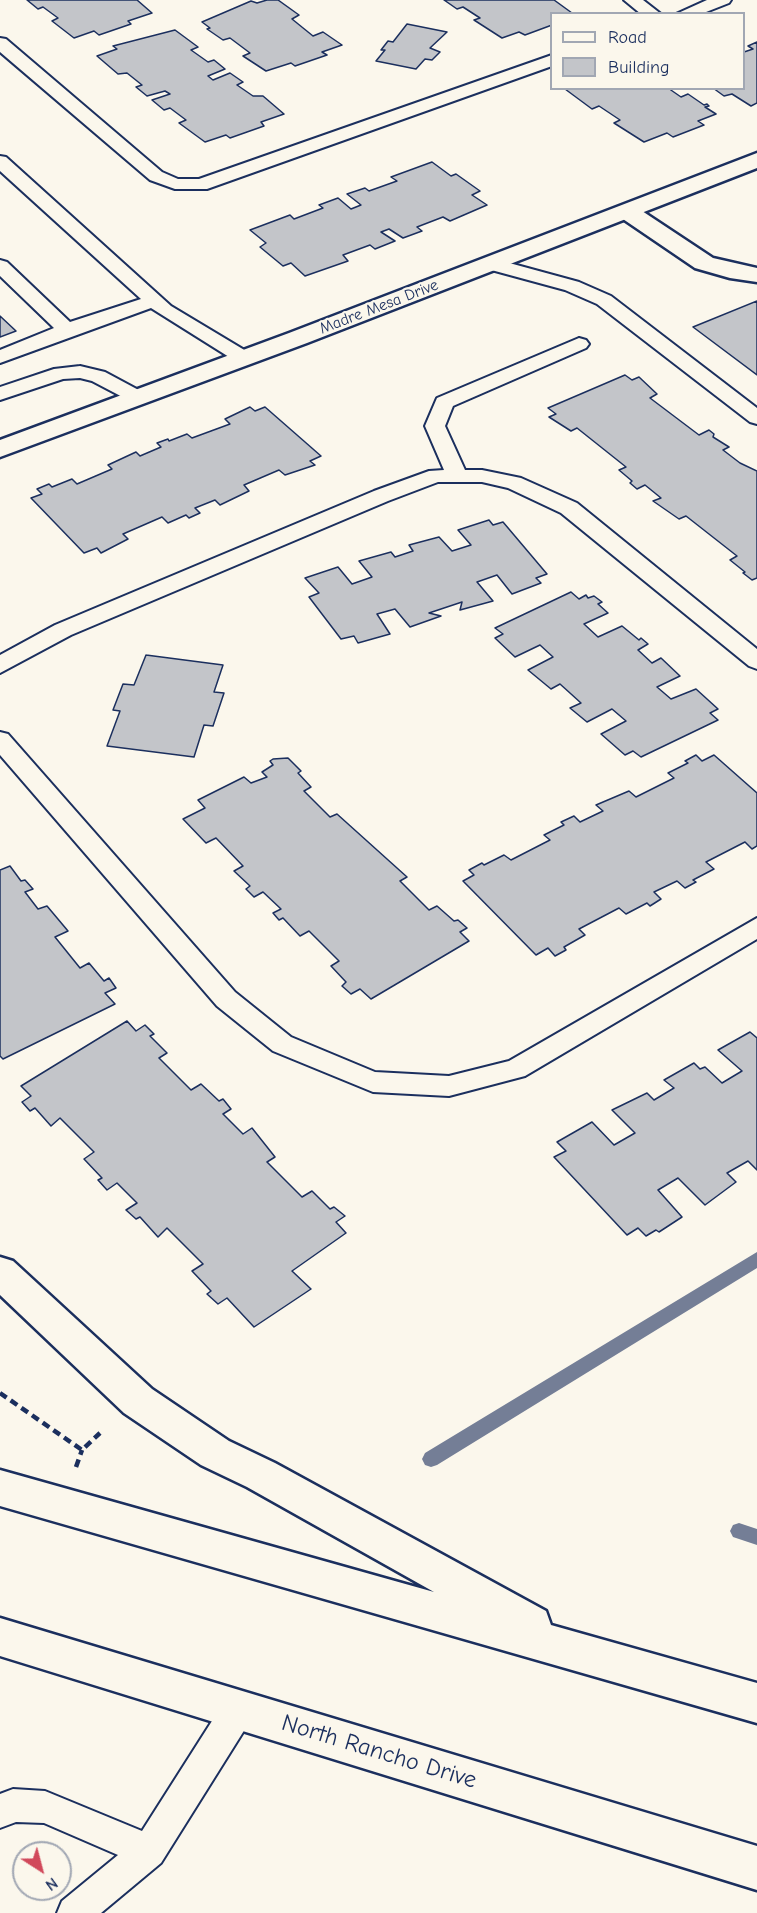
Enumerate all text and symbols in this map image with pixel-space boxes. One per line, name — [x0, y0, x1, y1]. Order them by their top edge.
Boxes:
legend — [550, 12, 745, 90]
text: Road — [608, 27, 647, 48]
text: Building — [608, 57, 670, 78]
street label: Madre Mesa Drive — [317, 276, 441, 338]
street label: North Rancho Drive — [278, 1709, 480, 1795]
north arrow — [12, 1841, 72, 1901]
text: N — [42, 1874, 61, 1894]

